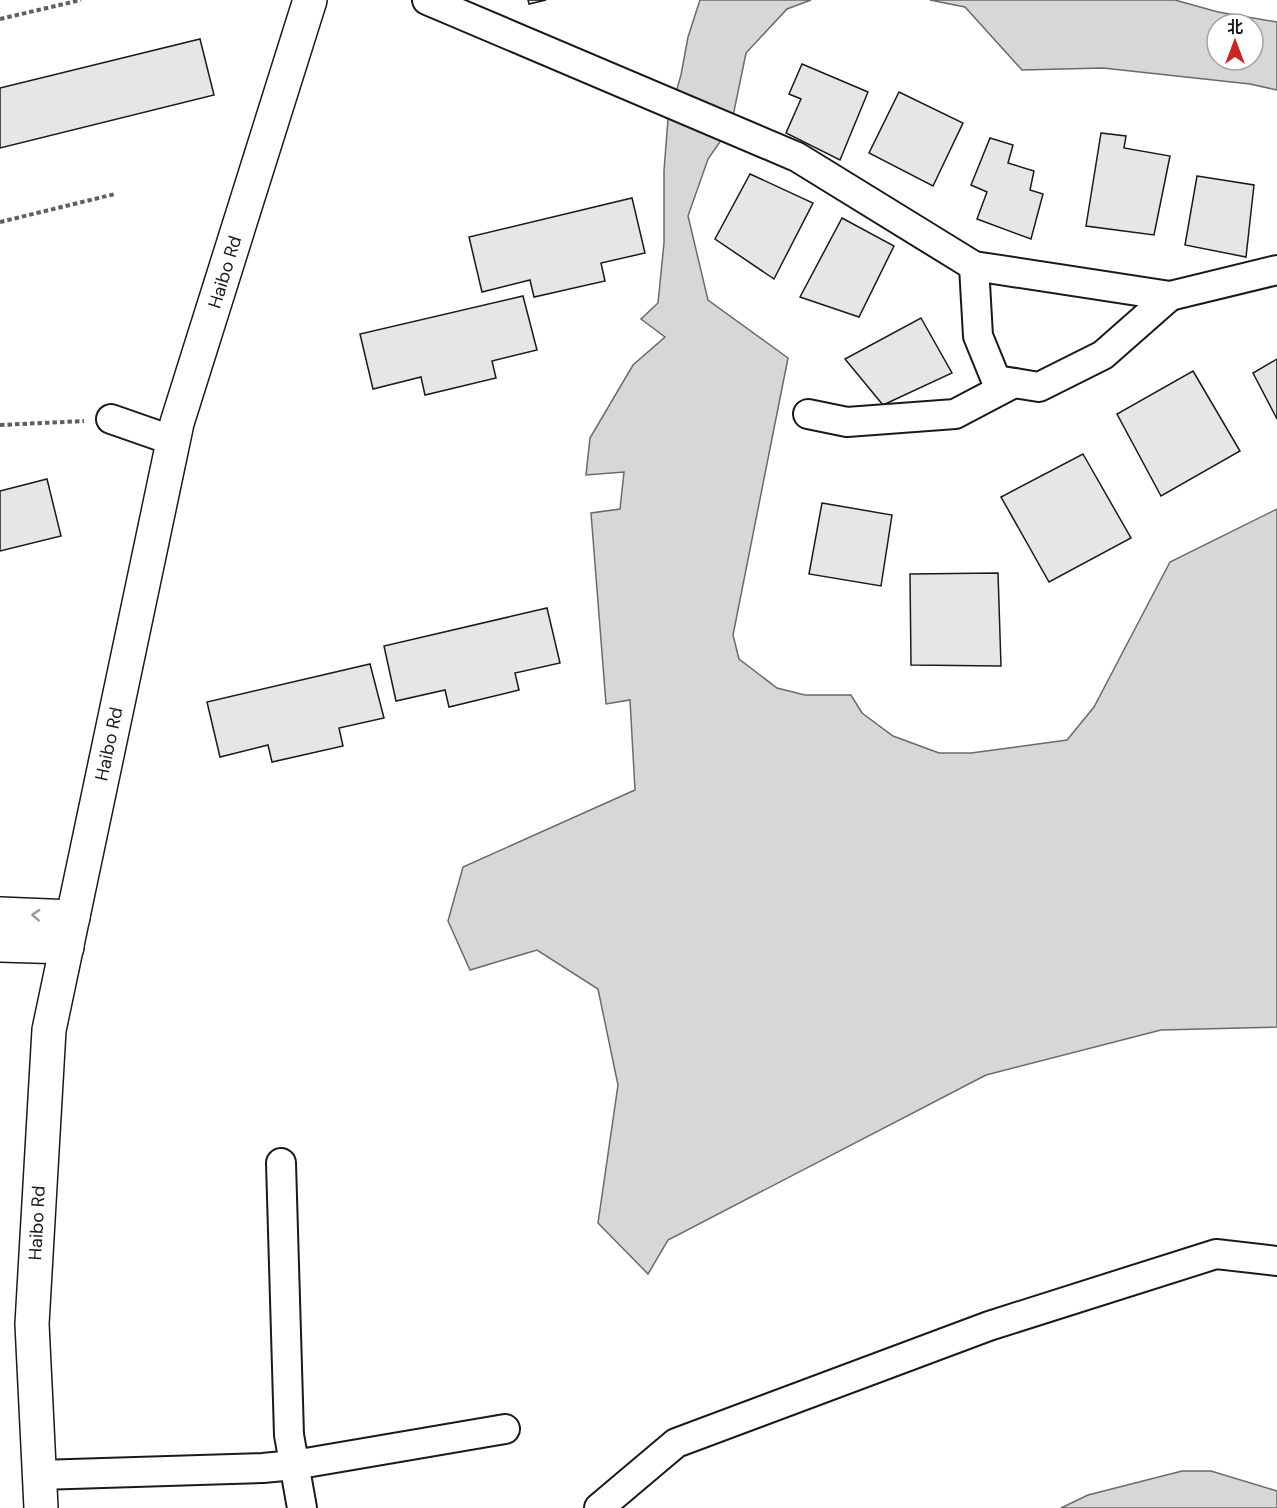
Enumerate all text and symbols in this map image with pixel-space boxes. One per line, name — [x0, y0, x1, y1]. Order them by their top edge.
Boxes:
north arrow — [1205, 12, 1265, 72]
text: 北 — [1227, 17, 1243, 38]
street label: Haibo Rd — [203, 233, 247, 311]
street label: Haibo Rd — [90, 705, 128, 783]
one-way arrow — [32, 909, 41, 922]
street label: Haibo Rd — [23, 1185, 51, 1261]

